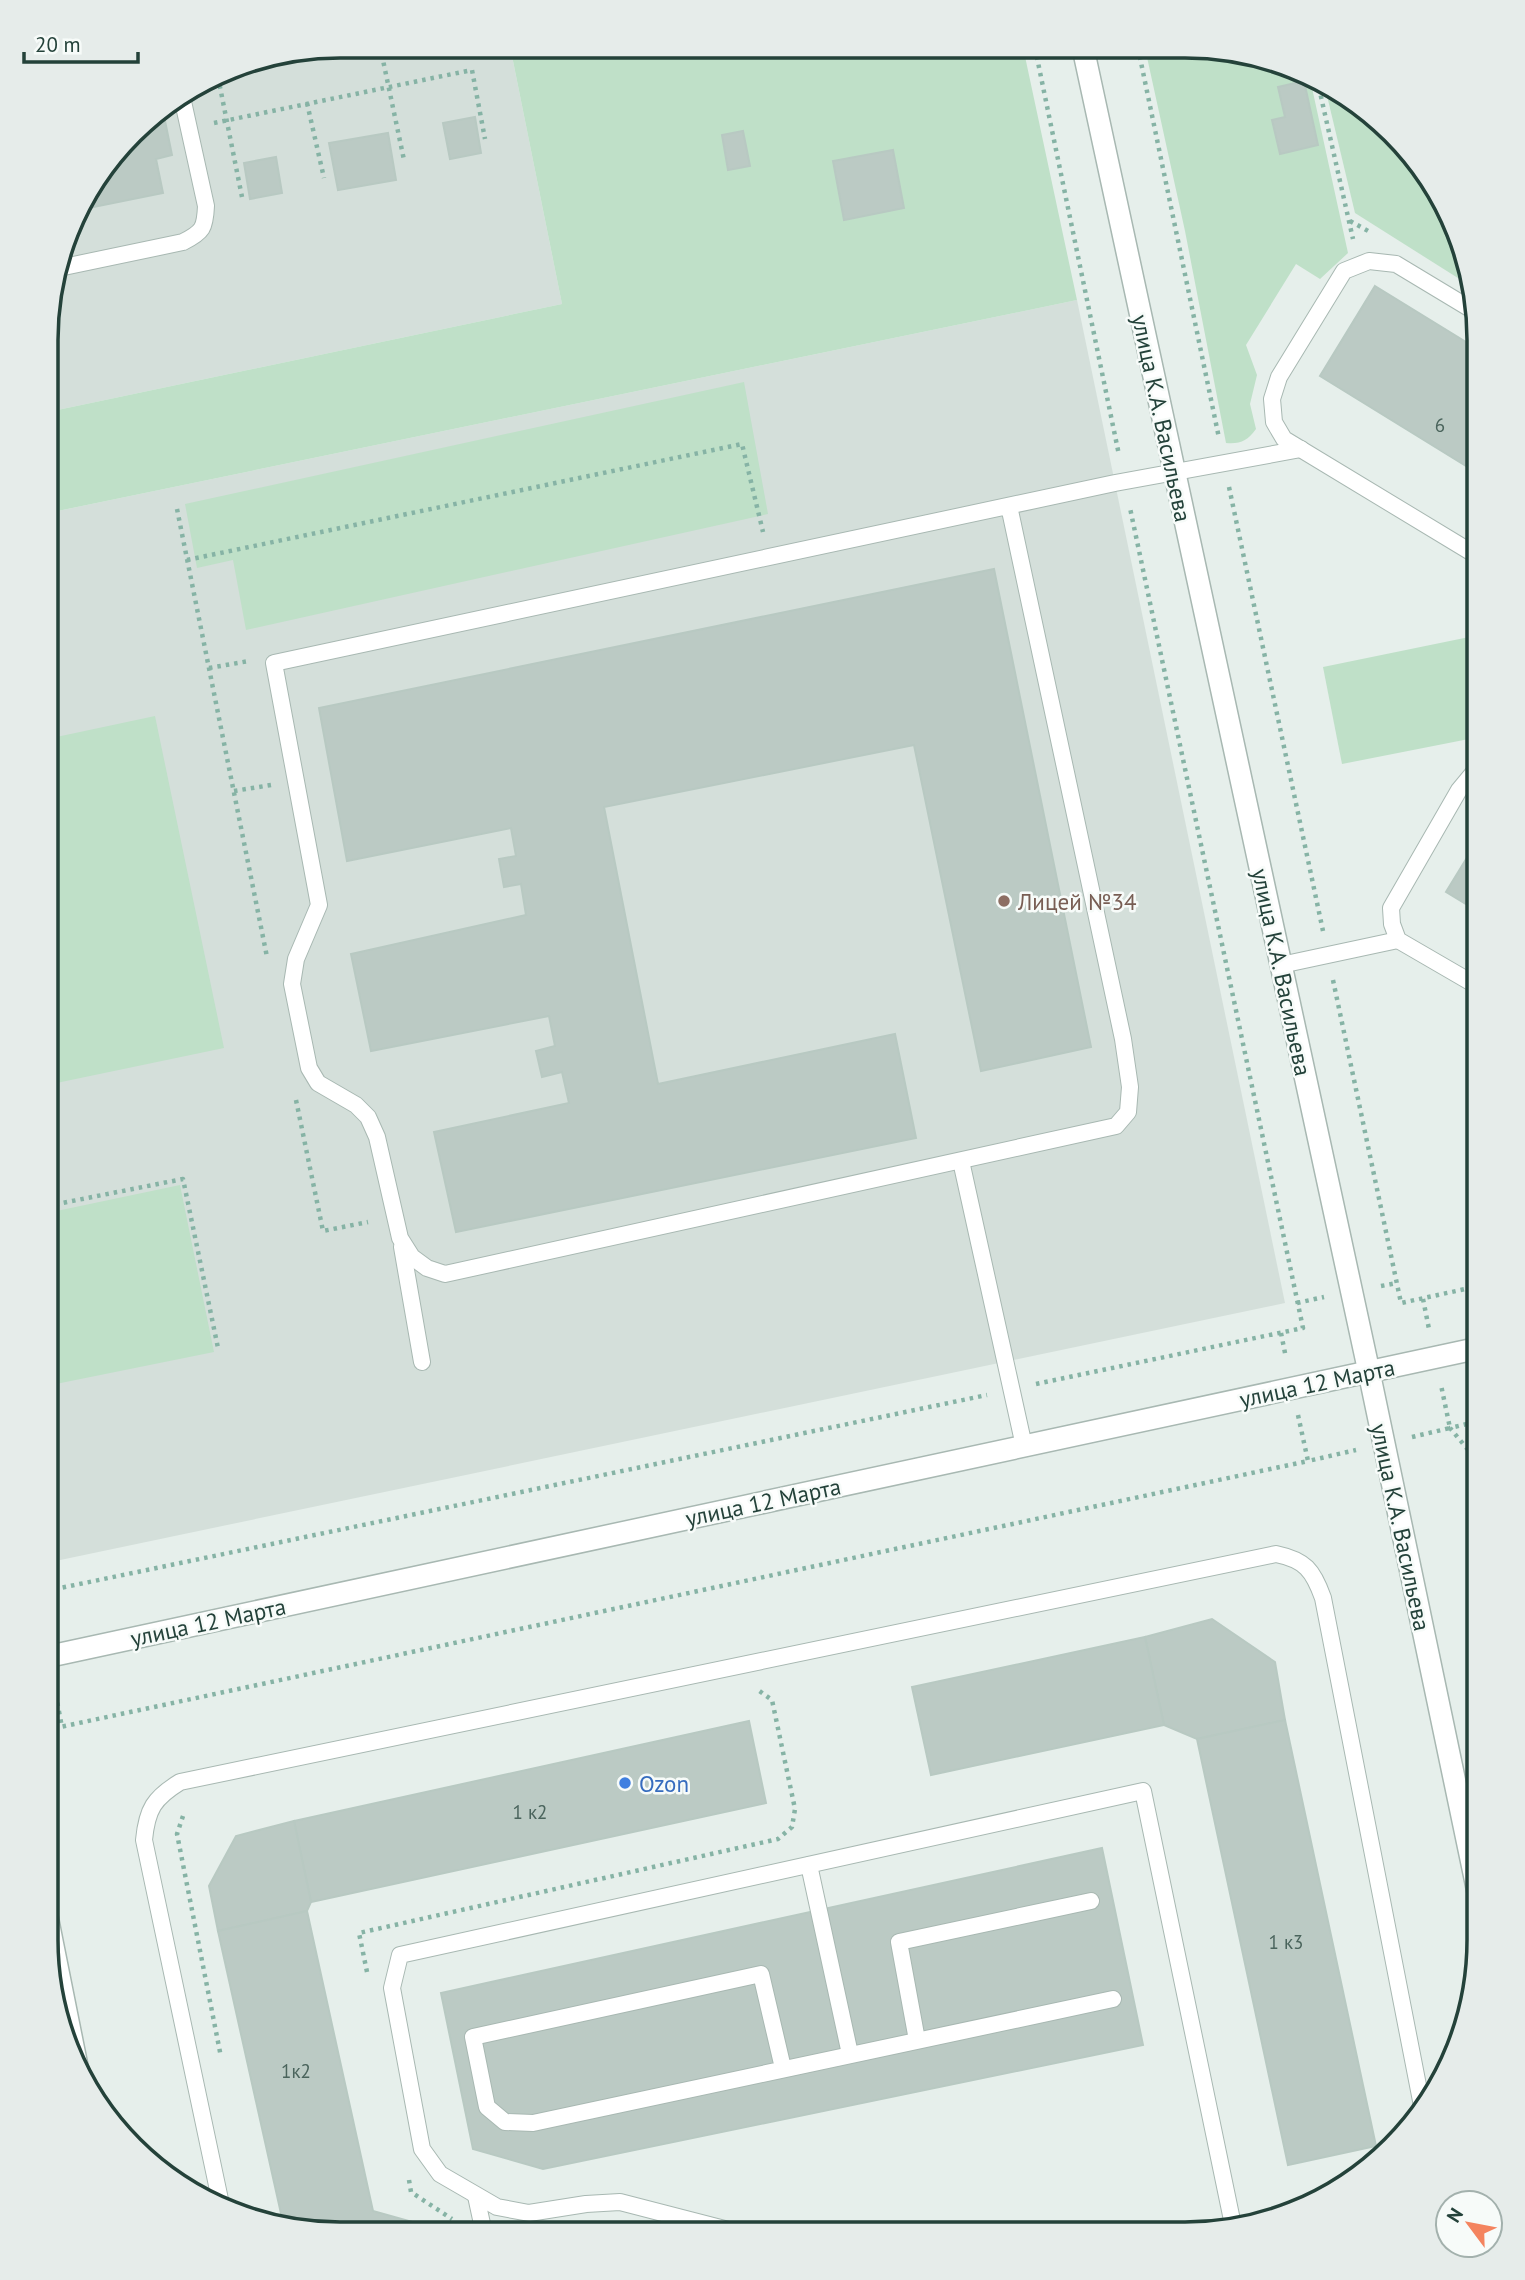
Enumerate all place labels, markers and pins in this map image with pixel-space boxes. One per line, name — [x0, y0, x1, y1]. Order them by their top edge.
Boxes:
place label: Лицей №34 — [1017, 887, 1137, 916]
marker: Лицей №34 — [996, 893, 1012, 909]
place label: Ozon — [639, 1769, 689, 1798]
marker: Ozon — [617, 1775, 633, 1791]

